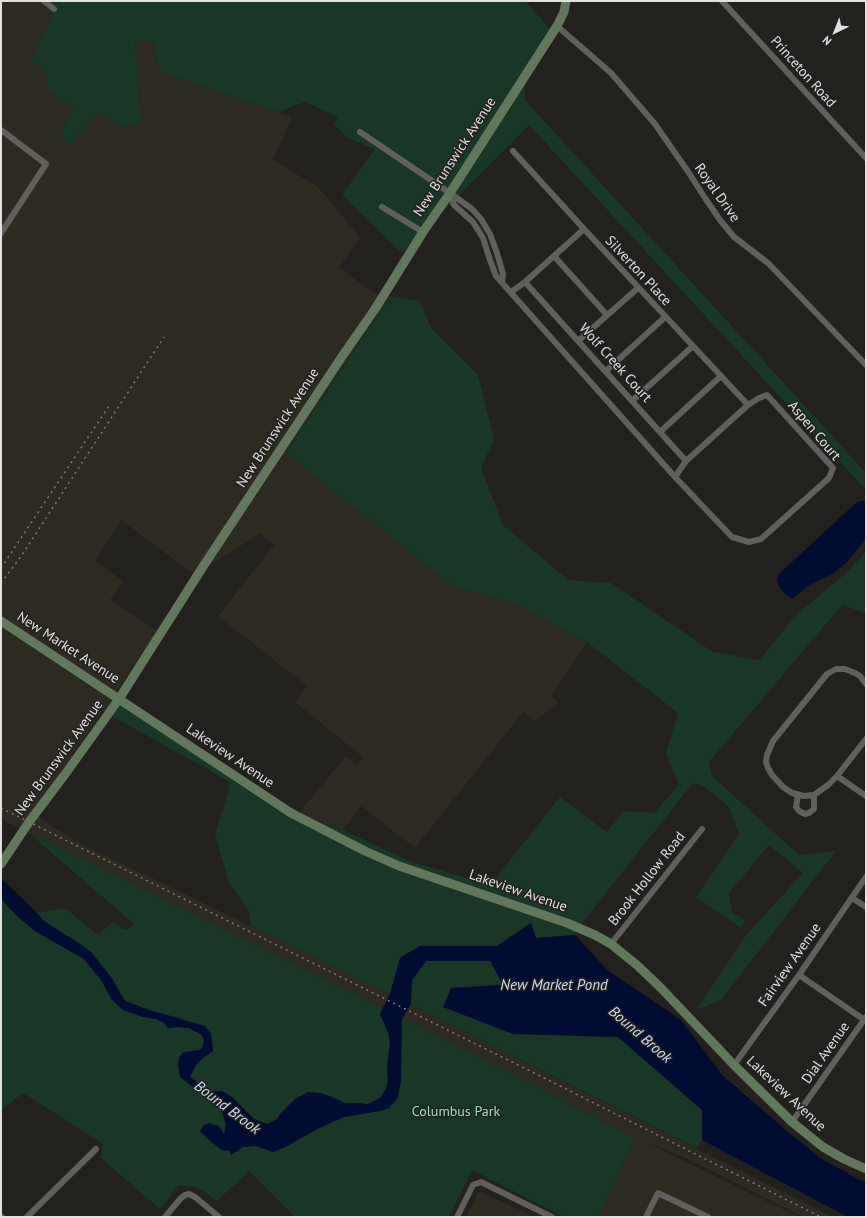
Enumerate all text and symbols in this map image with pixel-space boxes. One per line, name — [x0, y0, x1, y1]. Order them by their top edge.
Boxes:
north arrow — [815, 12, 855, 52]
street label: Princeton Road — [767, 33, 839, 111]
text: N — [819, 33, 834, 48]
street label: New Brunswick Avenue — [410, 94, 500, 220]
street label: Royal Drive — [691, 160, 743, 226]
street label: Silverton Place — [601, 233, 675, 309]
street label: Wolf Creek Court — [575, 320, 655, 406]
street label: New Brunswick Avenue — [233, 365, 323, 491]
street label: Aspen Court — [784, 398, 844, 464]
street label: New Market Avenue — [14, 609, 122, 687]
street label: New Brunswick Avenue — [11, 697, 107, 819]
street label: Lakeview Avenue — [183, 720, 277, 792]
street label: Brook Hollow Road — [605, 829, 689, 929]
street label: Lakeview Avenue — [467, 866, 569, 916]
street label: Fairview Avenue — [755, 920, 825, 1010]
water label: New Market Pond — [500, 977, 608, 995]
water label: Bound Brook — [605, 1003, 675, 1067]
street label: Dial Avenue — [799, 1019, 853, 1087]
street label: Lakeview Avenue — [743, 1053, 829, 1135]
water label: Bound Brook — [190, 1077, 264, 1139]
park label: Columbus Park — [412, 1104, 500, 1120]

